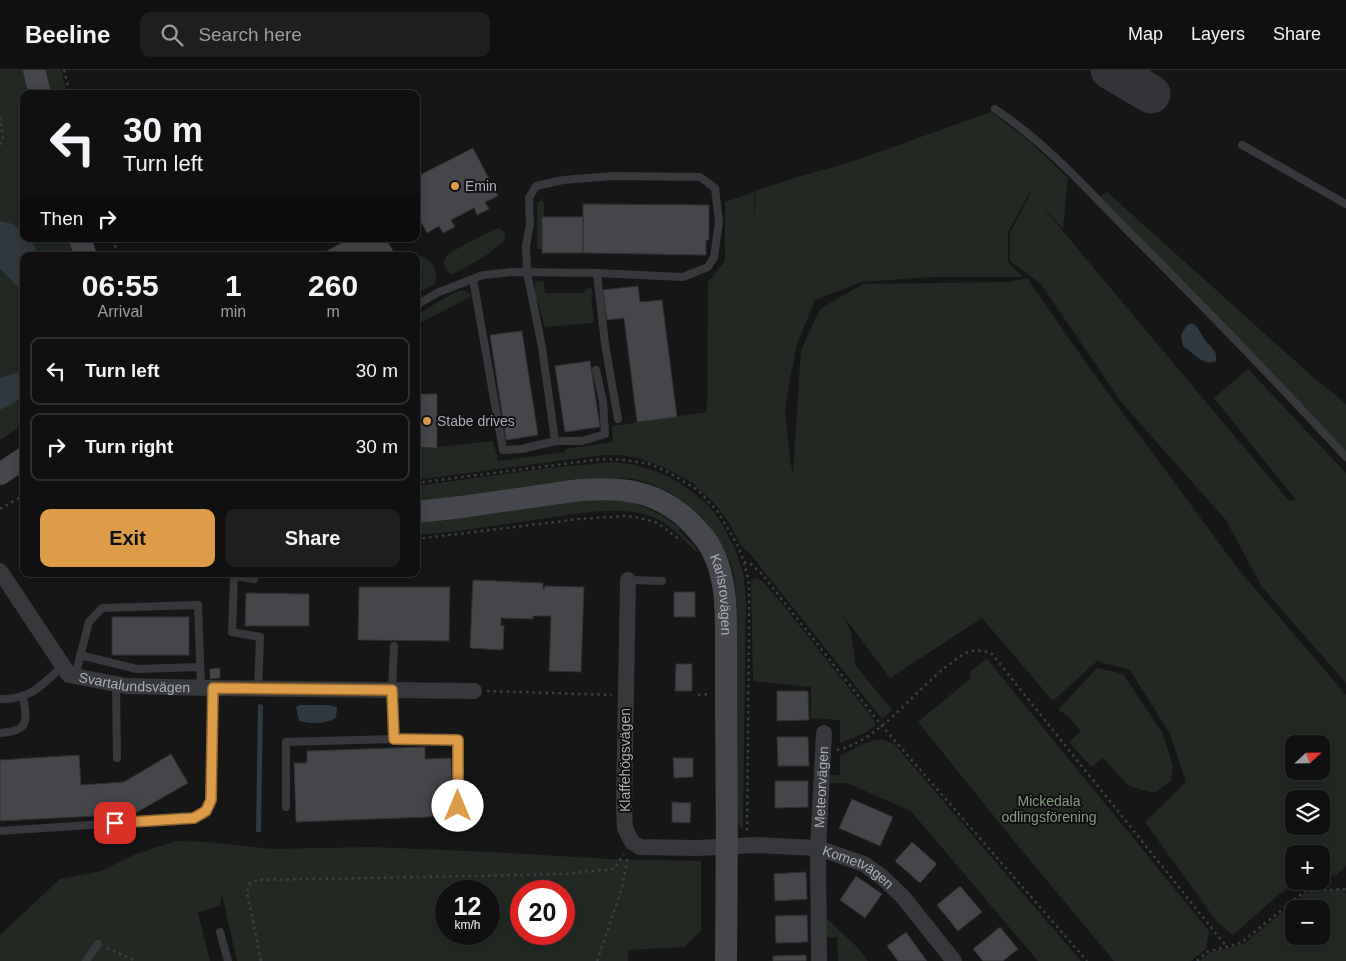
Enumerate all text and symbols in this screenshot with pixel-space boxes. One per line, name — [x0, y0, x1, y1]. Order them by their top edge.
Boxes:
search box — [140, 12, 490, 57]
text: Beeline — [25, 21, 110, 48]
icon: search — [158, 21, 186, 49]
text: Search here — [198, 24, 302, 45]
text: Map — [1128, 24, 1163, 44]
text: Layers — [1191, 24, 1245, 44]
text: Share — [1273, 24, 1321, 44]
icon: left — [40, 110, 105, 175]
text: 30 m — [123, 110, 203, 149]
text: Turn left — [123, 151, 203, 176]
place label: Emin — [465, 178, 497, 194]
marker: Emin — [449, 180, 461, 192]
icon: right — [93, 205, 121, 233]
text: Then — [40, 208, 83, 229]
text: 06:55 — [82, 269, 159, 302]
text: 1 — [225, 269, 242, 302]
text: 260 — [308, 269, 358, 302]
text: Arrival — [98, 303, 143, 320]
text: min — [220, 303, 246, 320]
text: m — [326, 303, 340, 320]
icon: left — [42, 357, 70, 385]
text: Turn left — [85, 360, 160, 381]
text: 30 m — [356, 360, 398, 381]
place label: Stabe drives — [437, 413, 515, 429]
marker: Stabe drives — [421, 415, 433, 427]
icon: right — [42, 433, 70, 461]
text: Turn right — [85, 436, 173, 457]
text: 30 m — [356, 436, 398, 457]
button: Exit — [40, 509, 215, 567]
button: Share — [225, 509, 400, 567]
street label: Karlsrovägen — [707, 551, 734, 635]
street label: Svartalundsvägen — [77, 669, 190, 695]
street label: Klaffehögsvägen — [617, 708, 633, 812]
north arrow — [1285, 735, 1330, 780]
map controls — [1285, 735, 1330, 945]
street label: Meteorvägen — [811, 746, 831, 828]
position arrow — [431, 779, 483, 831]
button: layers — [1285, 790, 1330, 835]
park label: Mickedala odlingsförening — [1002, 793, 1096, 825]
pin — [94, 802, 136, 844]
icon: arrive — [101, 809, 129, 837]
street label: Kometvägen — [820, 842, 897, 892]
button: + — [1285, 845, 1330, 890]
speed limit sign: 20 — [510, 880, 575, 945]
text: 12 — [454, 892, 481, 920]
button: − — [1285, 900, 1330, 945]
text: km/h — [454, 918, 481, 932]

